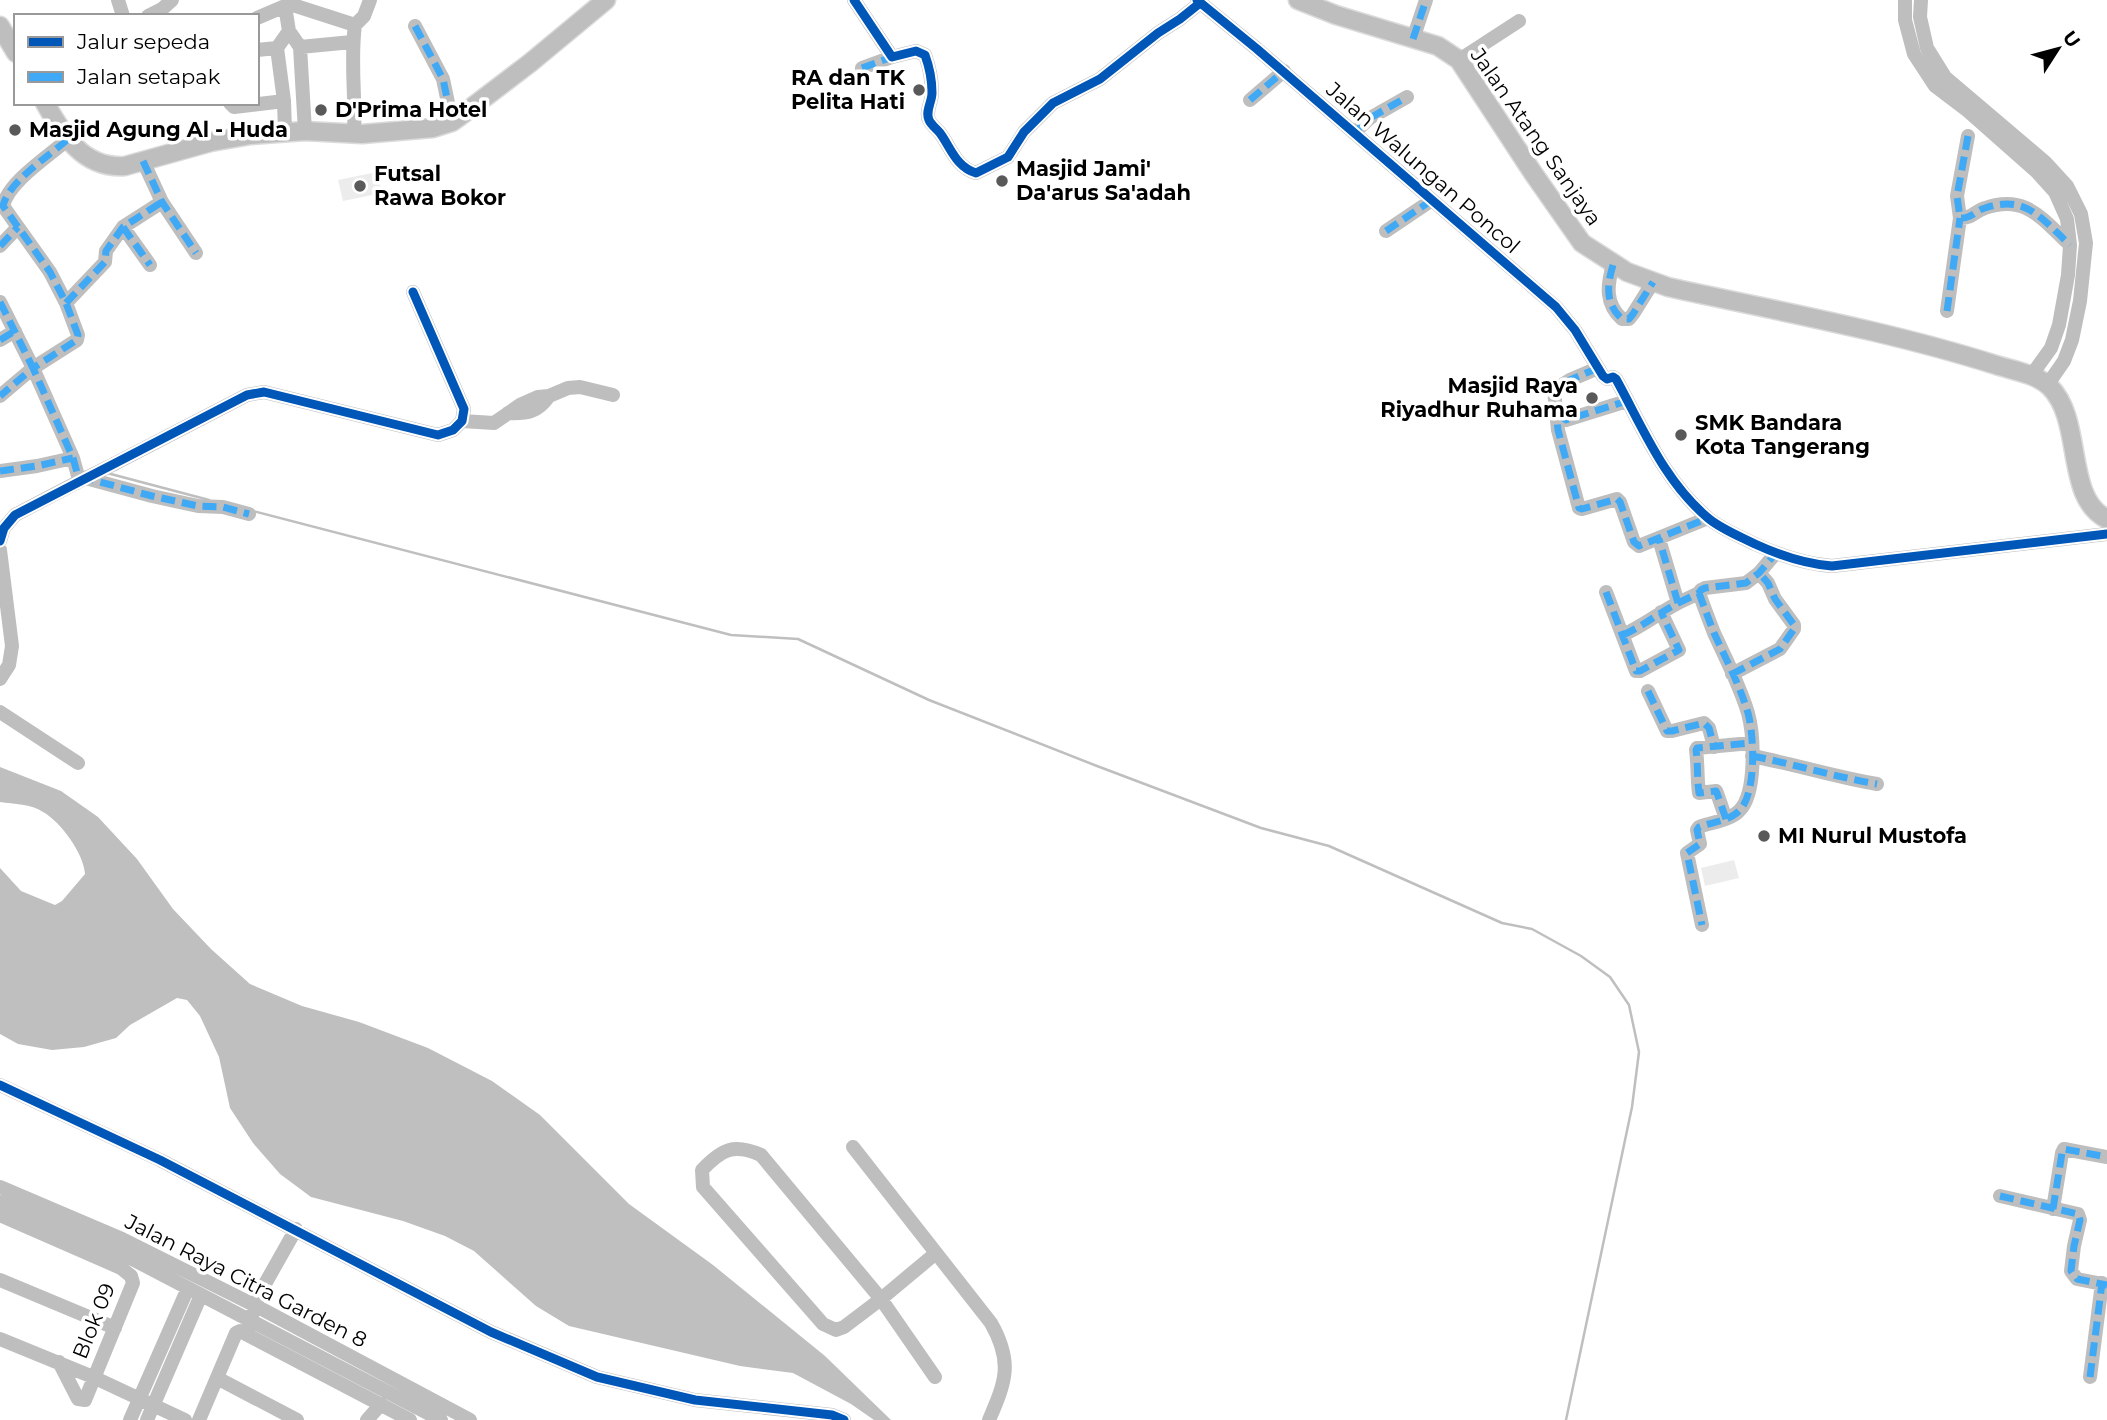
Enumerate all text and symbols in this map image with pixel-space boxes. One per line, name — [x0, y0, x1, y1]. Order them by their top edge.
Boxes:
legend — [14, 14, 259, 105]
north arrow — [2023, 14, 2093, 84]
text: U — [2058, 26, 2085, 52]
text: Jalur sepeda — [76, 29, 210, 54]
street label: Jalan Atang Sanjaya — [1465, 42, 1607, 230]
text: Jalan setapak — [76, 64, 221, 89]
place label: RA dan TK Pelita Hati — [791, 65, 905, 114]
street label: Jalan Walungan Poncol — [1321, 76, 1525, 259]
marker: RA dan TK Pelita Hati — [911, 82, 927, 98]
place label: D'Prima Hotel — [335, 97, 487, 122]
marker: D'Prima Hotel — [313, 102, 329, 118]
place label: Masjid Agung Al - Huda — [29, 117, 288, 142]
marker: Masjid Agung Al - Huda — [7, 122, 23, 138]
place label: Masjid Jami' Da'arus Sa'adah — [1016, 156, 1191, 205]
place label: Futsal Rawa Bokor — [374, 161, 506, 210]
marker: Masjid Jami' Da'arus Sa'adah — [994, 173, 1010, 189]
marker: Futsal Rawa Bokor — [352, 178, 368, 194]
place label: Masjid Raya Riyadhur Ruhama — [1380, 373, 1578, 422]
marker: Masjid Raya Riyadhur Ruhama — [1584, 390, 1600, 406]
place label: SMK Bandara Kota Tangerang — [1695, 410, 1870, 459]
marker: SMK Bandara Kota Tangerang — [1673, 427, 1689, 443]
place label: MI Nurul Mustofa — [1778, 823, 1967, 848]
marker: MI Nurul Mustofa — [1756, 828, 1772, 844]
street label: Jalan Raya Citra Garden 8 — [120, 1208, 371, 1352]
street label: Blok 09 — [67, 1279, 120, 1362]

